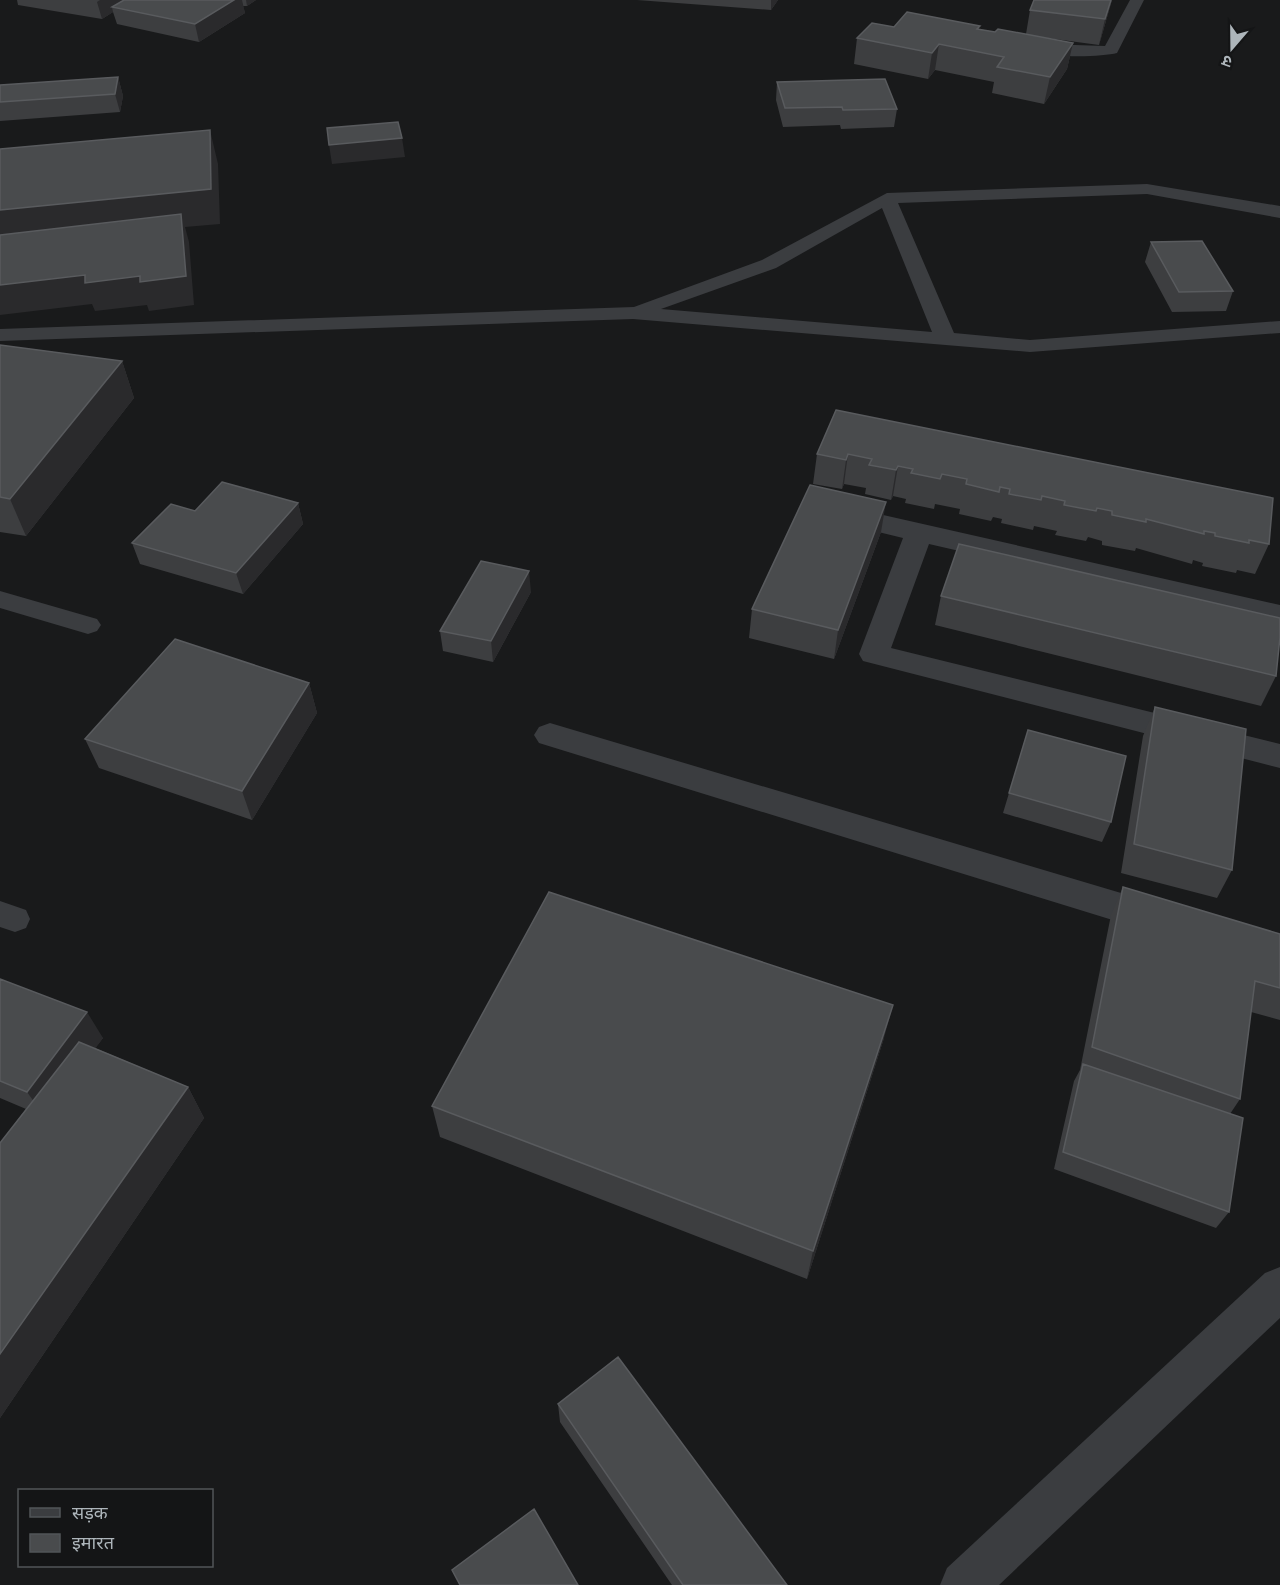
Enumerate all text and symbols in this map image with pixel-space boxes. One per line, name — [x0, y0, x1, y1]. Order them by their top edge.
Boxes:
north arrow — [1202, 18, 1262, 78]
text: उ — [1219, 52, 1234, 72]
legend — [18, 1489, 213, 1567]
text: सड़क — [72, 1502, 109, 1523]
text: इमारत — [72, 1532, 115, 1552]

